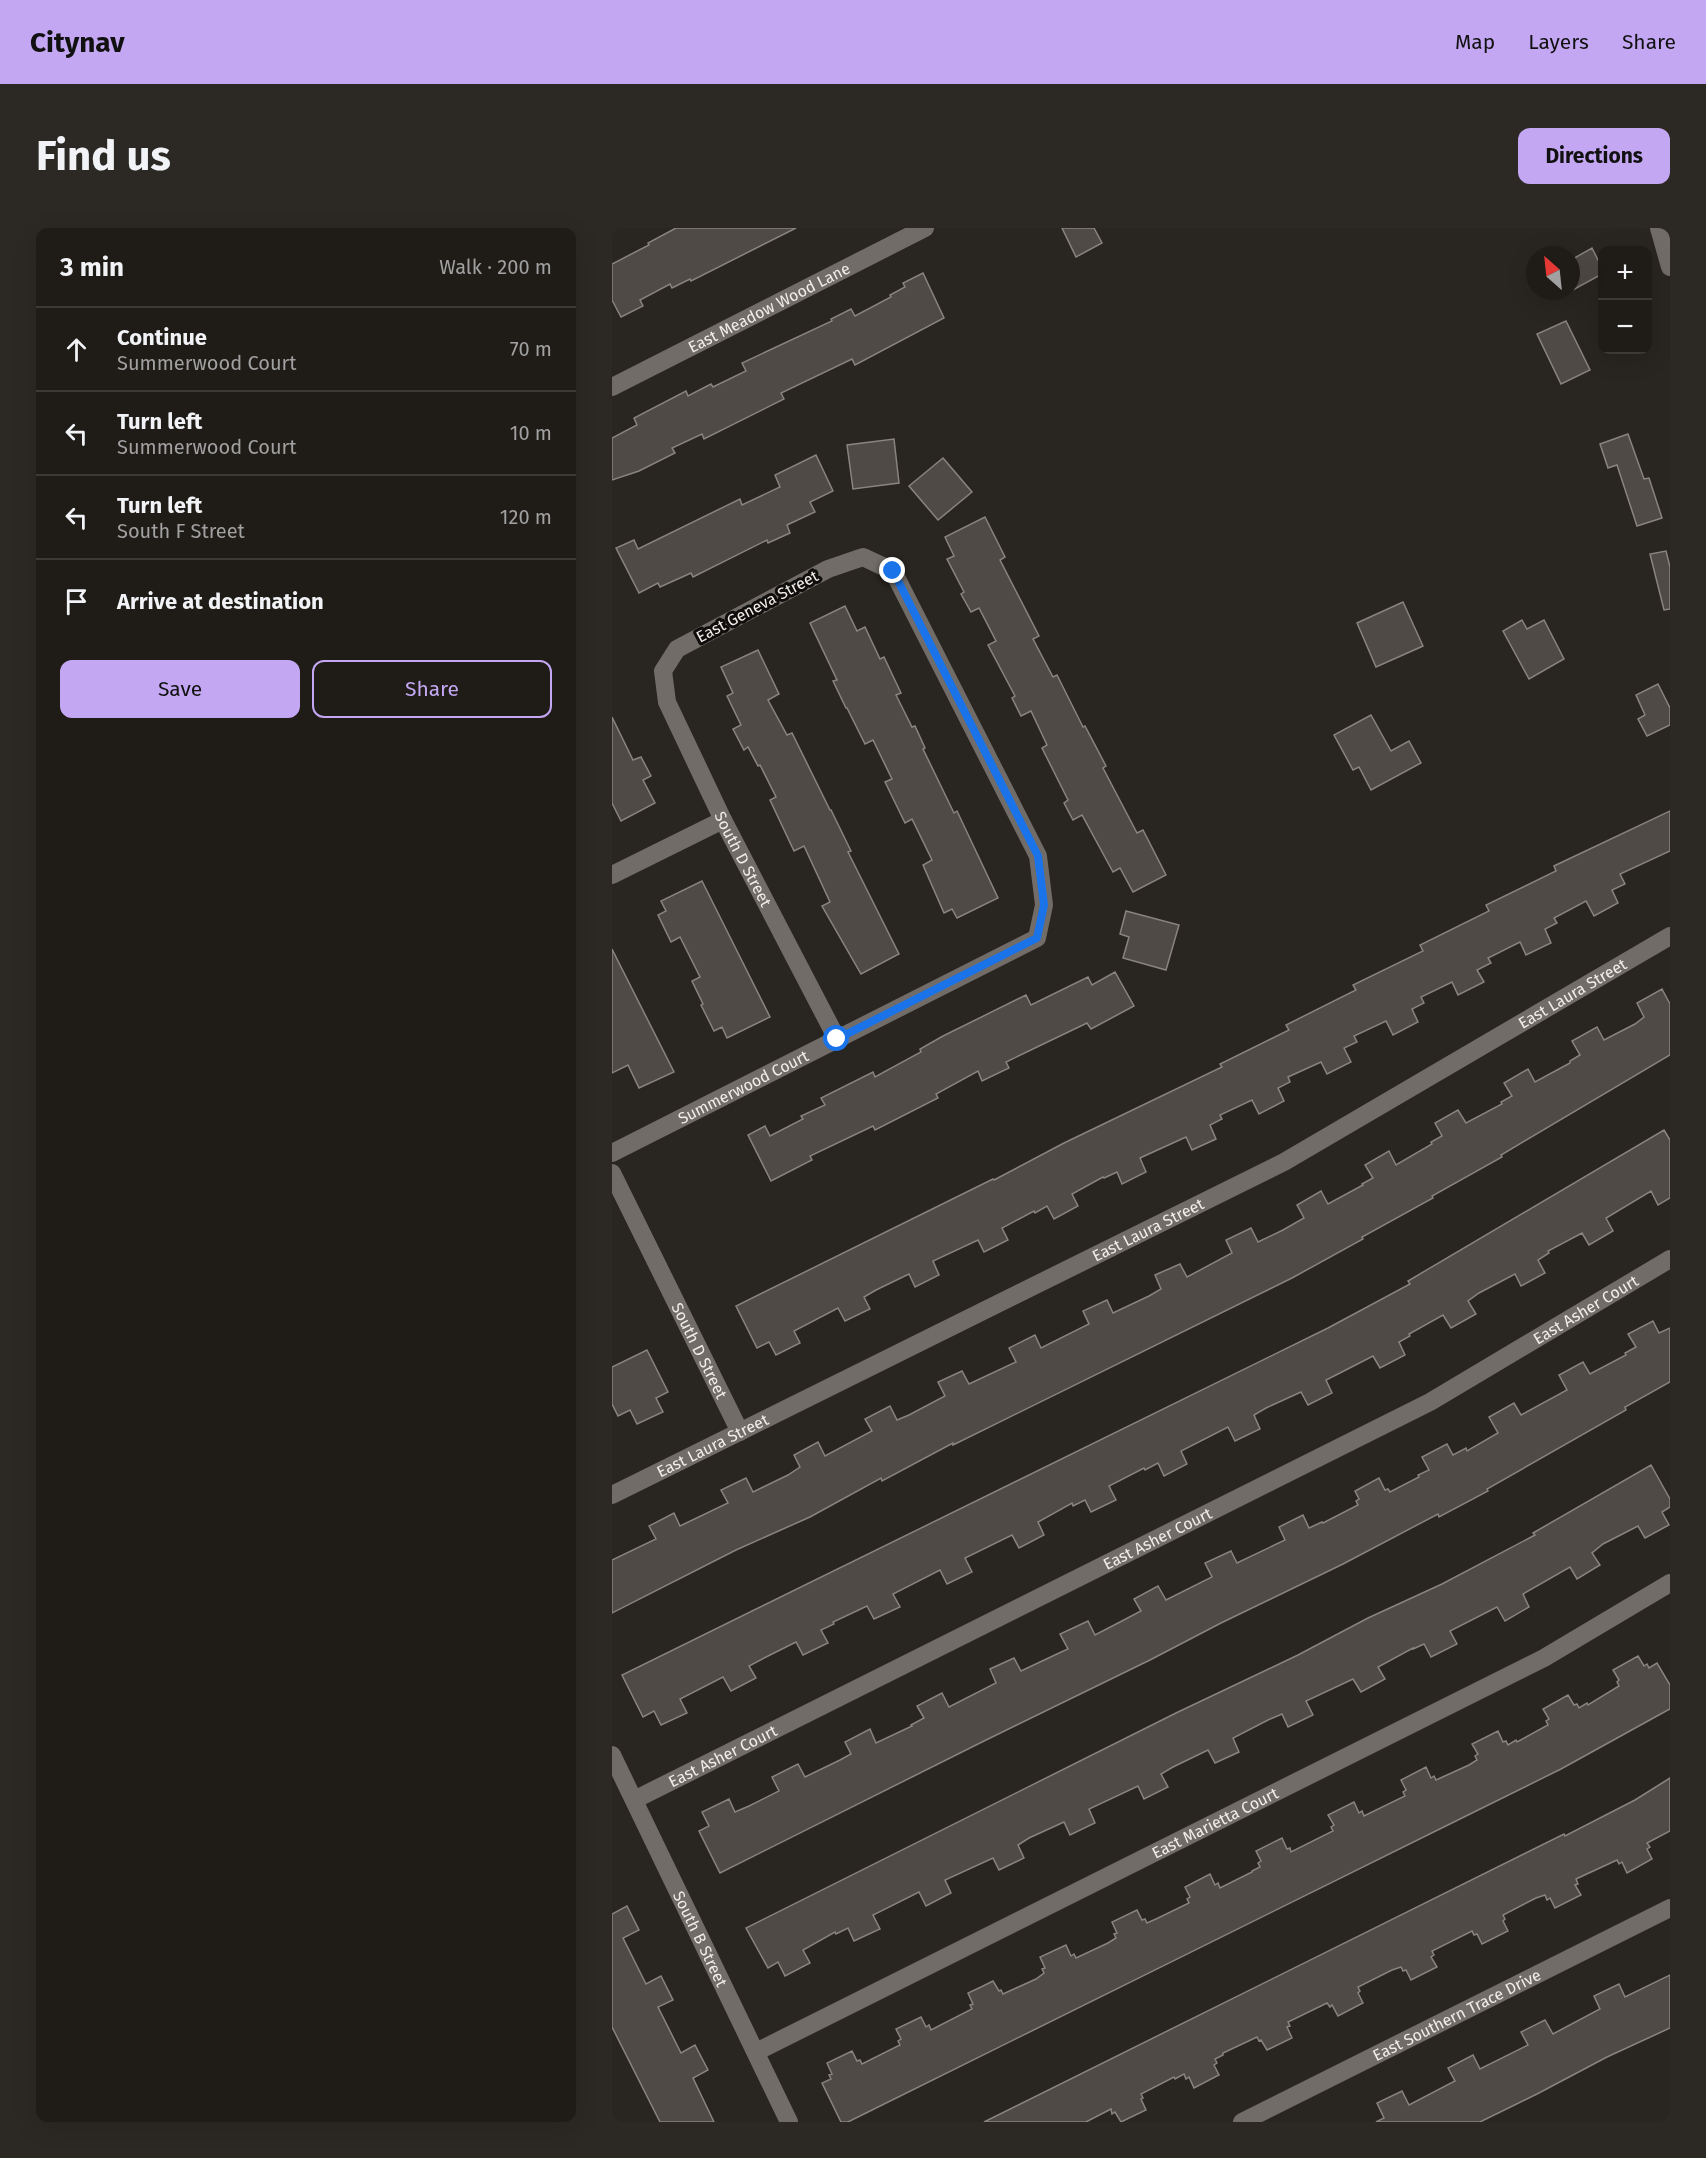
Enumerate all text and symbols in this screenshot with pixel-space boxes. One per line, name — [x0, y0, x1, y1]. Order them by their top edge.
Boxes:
text: Citynav — [30, 26, 125, 59]
text: Map — [1455, 29, 1495, 55]
text: Layers — [1528, 29, 1589, 55]
text: Share — [1622, 29, 1676, 55]
button: Directions — [1518, 128, 1670, 184]
text: Find us — [36, 131, 171, 181]
north arrow — [1526, 246, 1580, 300]
map controls — [1598, 246, 1652, 354]
button: + — [1598, 246, 1652, 300]
text: 3 min — [60, 252, 124, 283]
text: Walk · 200 m — [439, 255, 552, 279]
street label: East Meadow Wood Lane — [685, 259, 853, 357]
button: − — [1598, 300, 1652, 354]
text: Continue — [117, 324, 207, 351]
icon: ahead — [60, 333, 93, 366]
text: 70 m — [510, 337, 552, 361]
text: Summerwood Court — [117, 351, 296, 375]
text: Turn left — [117, 408, 202, 435]
icon: left — [60, 417, 93, 450]
text: 10 m — [510, 421, 552, 445]
text: Summerwood Court — [117, 435, 296, 459]
text: Turn left — [117, 492, 202, 519]
icon: left — [60, 501, 93, 534]
text: 120 m — [500, 505, 552, 529]
text: South F Street — [117, 519, 245, 543]
route end — [879, 557, 905, 583]
street label: East Geneva Street — [693, 566, 822, 647]
icon: arrive — [60, 585, 93, 618]
text: Arrive at destination — [117, 588, 324, 615]
button: Save — [60, 660, 300, 718]
button: Share — [312, 660, 552, 718]
street label: South D Street — [710, 808, 776, 910]
street label: East Laura Street — [1515, 954, 1630, 1033]
route start — [823, 1025, 849, 1051]
street label: Summerwood Court — [675, 1046, 812, 1128]
street label: East Laura Street — [1089, 1194, 1207, 1266]
street label: East Asher Court — [1530, 1271, 1642, 1348]
street label: South D Street — [668, 1300, 731, 1402]
street label: East Laura Street — [654, 1410, 772, 1481]
street label: East Asher Court — [1100, 1504, 1215, 1574]
street label: East Asher Court — [665, 1721, 780, 1791]
street label: East Marietta Court — [1149, 1783, 1282, 1863]
street label: South B Street — [669, 1888, 731, 1990]
street label: East Southern Trace Drive — [1370, 1965, 1544, 2065]

